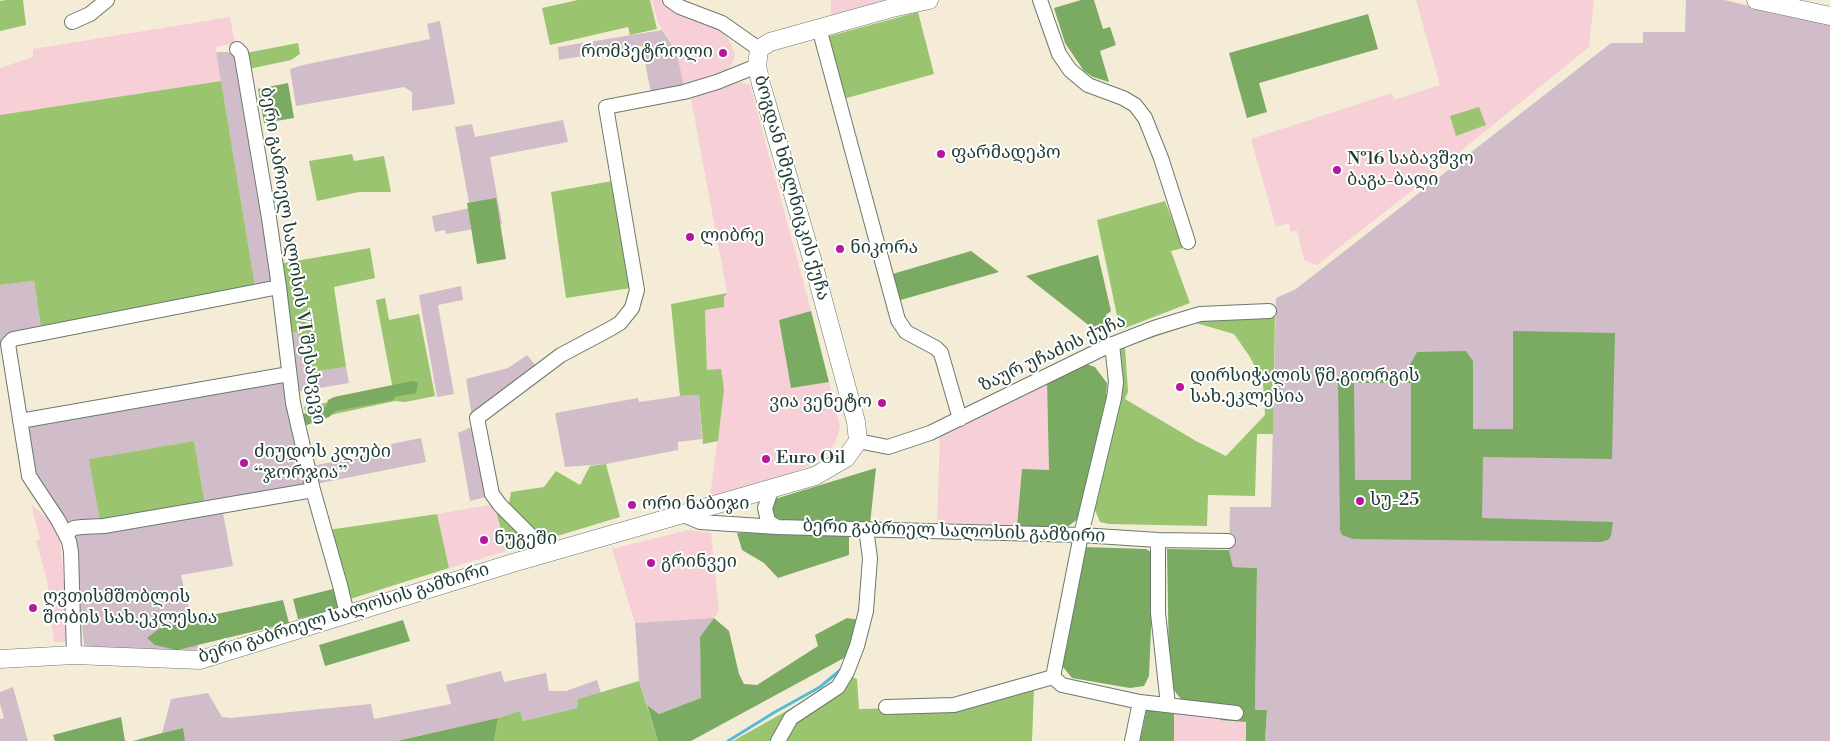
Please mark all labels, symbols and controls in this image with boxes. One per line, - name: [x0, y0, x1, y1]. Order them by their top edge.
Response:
- place label: რომპეტროლი: [581, 42, 713, 64]
- marker: რომპეტროლი: [717, 47, 729, 59]
- street label: ბოგდან ხმელნიცკის ქუჩა: [748, 73, 834, 303]
- street label: ბერი გაბრიელ სალოსის VI შესახვევი: [255, 86, 329, 426]
- place label: ფარმადეპო: [951, 143, 1061, 165]
- marker: ფარმადეპო: [935, 148, 947, 160]
- place label: №16 საბავშვო ბაგა-ბაღი: [1347, 149, 1474, 192]
- marker: №16 საბავშვო ბაგა-ბაღი: [1331, 164, 1343, 176]
- place label: ლიბრე: [700, 226, 765, 248]
- marker: ლიბრე: [684, 231, 696, 243]
- place label: ნიკორა: [850, 238, 918, 260]
- marker: ნიკორა: [834, 243, 846, 255]
- street label: ზაურ უჩაძის ქუჩა: [977, 311, 1129, 397]
- place label: დირსიჭალის წმ.გიორგის სახ.ეკლესია: [1190, 366, 1420, 408]
- marker: დირსიჭალის წმ.გიორგის სახ.ეკლესია: [1174, 381, 1186, 393]
- place label: ვია ვენეტო: [769, 392, 872, 414]
- marker: ვია ვენეტო: [876, 397, 888, 409]
- place label: ძიუდოს კლუბი “ჯორჯია”: [254, 442, 391, 484]
- place label: Euro Oil: [776, 448, 845, 470]
- marker: Euro Oil: [760, 453, 772, 465]
- marker: ძიუდოს კლუბი “ჯორჯია”: [238, 457, 250, 469]
- place label: სუ-25: [1370, 490, 1419, 512]
- place label: ორი ნაბიჯი: [642, 494, 749, 516]
- marker: სუ-25: [1354, 495, 1366, 507]
- marker: ორი ნაბიჯი: [626, 499, 638, 511]
- street label: ბერი გაბრიელ სალოსის გამზირი: [802, 516, 1106, 548]
- place label: ნუგეში: [494, 529, 557, 551]
- marker: ნუგეში: [478, 534, 490, 546]
- place label: გრინვეი: [661, 552, 737, 574]
- marker: გრინვეი: [645, 557, 657, 569]
- street label: ბერი გაბრიელ სალოსის გამზირი: [196, 559, 492, 669]
- place label: ღვთისმშობლის შობის სახ.ეკლესია: [43, 587, 218, 630]
- marker: ღვთისმშობლის შობის სახ.ეკლესია: [27, 602, 39, 614]

